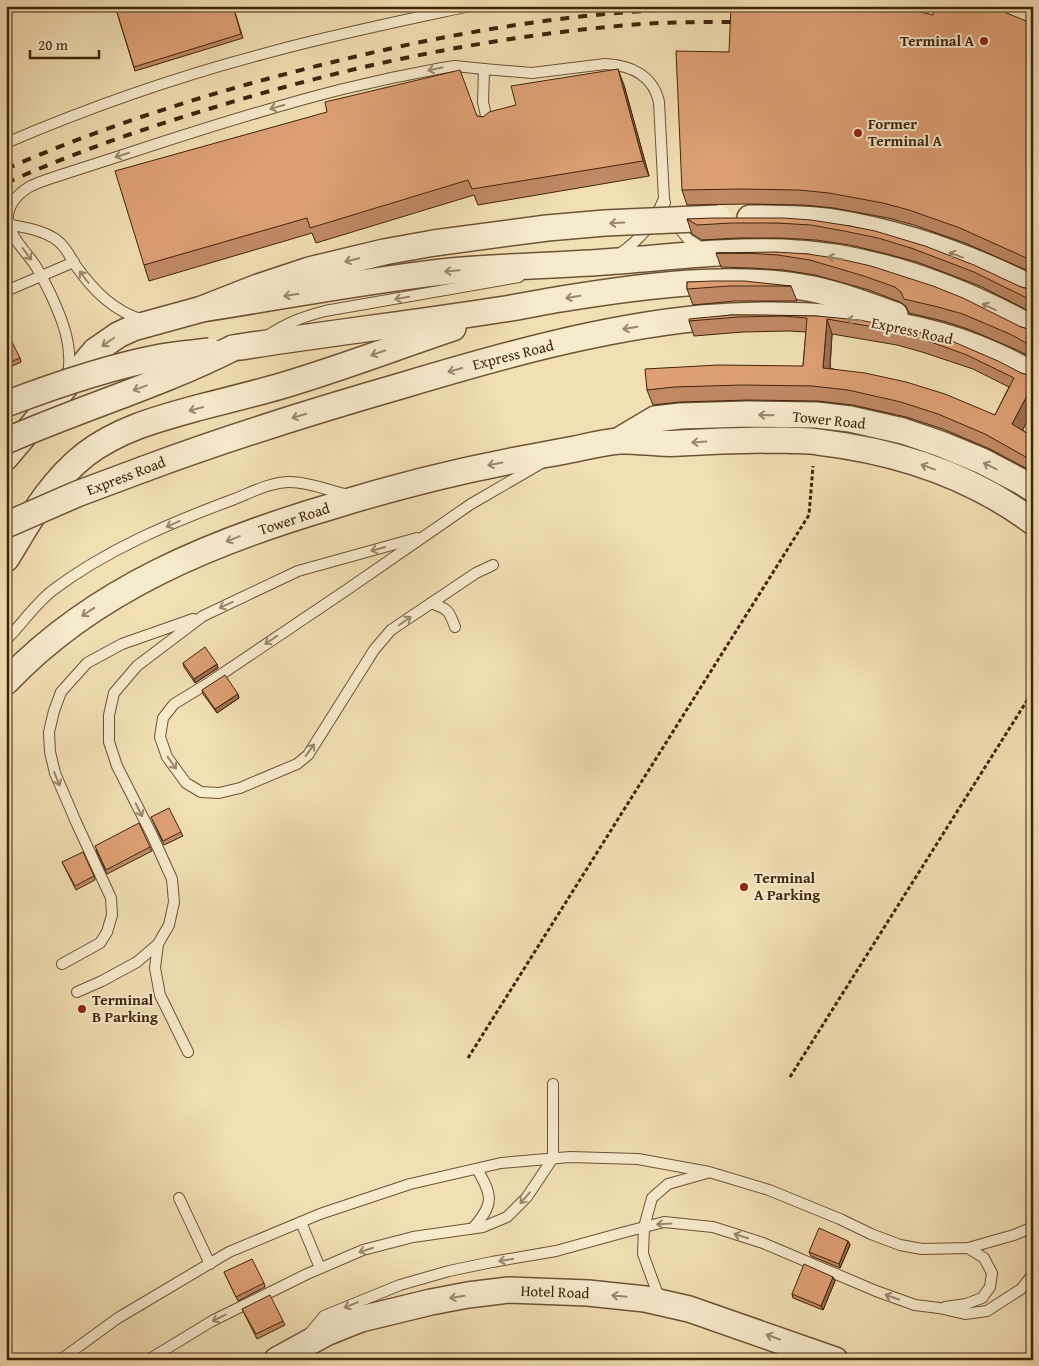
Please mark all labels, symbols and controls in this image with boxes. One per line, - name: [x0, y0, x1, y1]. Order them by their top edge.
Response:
- scale bar: [30, 28, 99, 60]
- place label: Terminal A: [900, 30, 974, 51]
- text: 20 m: [38, 34, 69, 55]
- marker: Terminal A: [978, 35, 990, 47]
- one-way arrow: [428, 65, 444, 75]
- one-way arrow: [270, 103, 286, 113]
- place label: Former Terminal A: [868, 113, 943, 151]
- marker: Former Terminal A: [852, 127, 864, 139]
- one-way arrow: [115, 151, 130, 160]
- one-way arrow: [609, 218, 625, 228]
- one-way arrow: [22, 247, 32, 261]
- one-way arrow: [949, 250, 965, 259]
- one-way arrow: [827, 252, 843, 262]
- one-way arrow: [344, 256, 360, 265]
- one-way arrow: [444, 267, 460, 276]
- one-way arrow: [79, 271, 90, 284]
- one-way arrow: [284, 290, 300, 300]
- one-way arrow: [565, 292, 581, 302]
- one-way arrow: [395, 293, 411, 303]
- one-way arrow: [982, 301, 997, 311]
- street label: Express Road: [869, 312, 955, 349]
- one-way arrow: [846, 315, 862, 324]
- one-way arrow: [622, 324, 638, 334]
- street label: Express Road: [470, 334, 556, 375]
- one-way arrow: [101, 337, 115, 347]
- one-way arrow: [371, 349, 386, 358]
- one-way arrow: [447, 366, 463, 376]
- one-way arrow: [132, 384, 148, 393]
- one-way arrow: [188, 404, 204, 414]
- street label: Tower Road: [791, 405, 867, 434]
- one-way arrow: [758, 410, 774, 419]
- one-way arrow: [291, 412, 307, 422]
- one-way arrow: [691, 437, 707, 447]
- street label: Express Road: [83, 451, 168, 500]
- one-way arrow: [488, 460, 504, 469]
- one-way arrow: [983, 461, 998, 470]
- one-way arrow: [921, 462, 936, 471]
- street label: Tower Road: [256, 497, 332, 540]
- one-way arrow: [166, 519, 181, 529]
- one-way arrow: [226, 535, 241, 545]
- one-way arrow: [371, 545, 387, 554]
- one-way arrow: [219, 600, 234, 610]
- one-way arrow: [81, 607, 95, 617]
- one-way arrow: [398, 615, 412, 626]
- one-way arrow: [264, 636, 278, 646]
- one-way arrow: [305, 743, 315, 757]
- one-way arrow: [166, 756, 177, 770]
- one-way arrow: [53, 771, 63, 786]
- one-way arrow: [134, 802, 144, 817]
- place label: Terminal A Parking: [754, 867, 820, 905]
- marker: Terminal A Parking: [738, 881, 750, 893]
- place label: Terminal B Parking: [92, 989, 158, 1027]
- marker: Terminal B Parking: [76, 1003, 88, 1015]
- one-way arrow: [520, 1191, 531, 1204]
- one-way arrow: [657, 1219, 673, 1228]
- one-way arrow: [734, 1231, 750, 1241]
- one-way arrow: [359, 1246, 374, 1255]
- one-way arrow: [499, 1255, 515, 1265]
- street label: Hotel Road: [520, 1280, 590, 1303]
- one-way arrow: [611, 1291, 627, 1301]
- one-way arrow: [885, 1292, 900, 1301]
- one-way arrow: [449, 1293, 465, 1303]
- one-way arrow: [344, 1301, 359, 1310]
- one-way arrow: [211, 1314, 226, 1324]
- one-way arrow: [765, 1332, 781, 1341]

